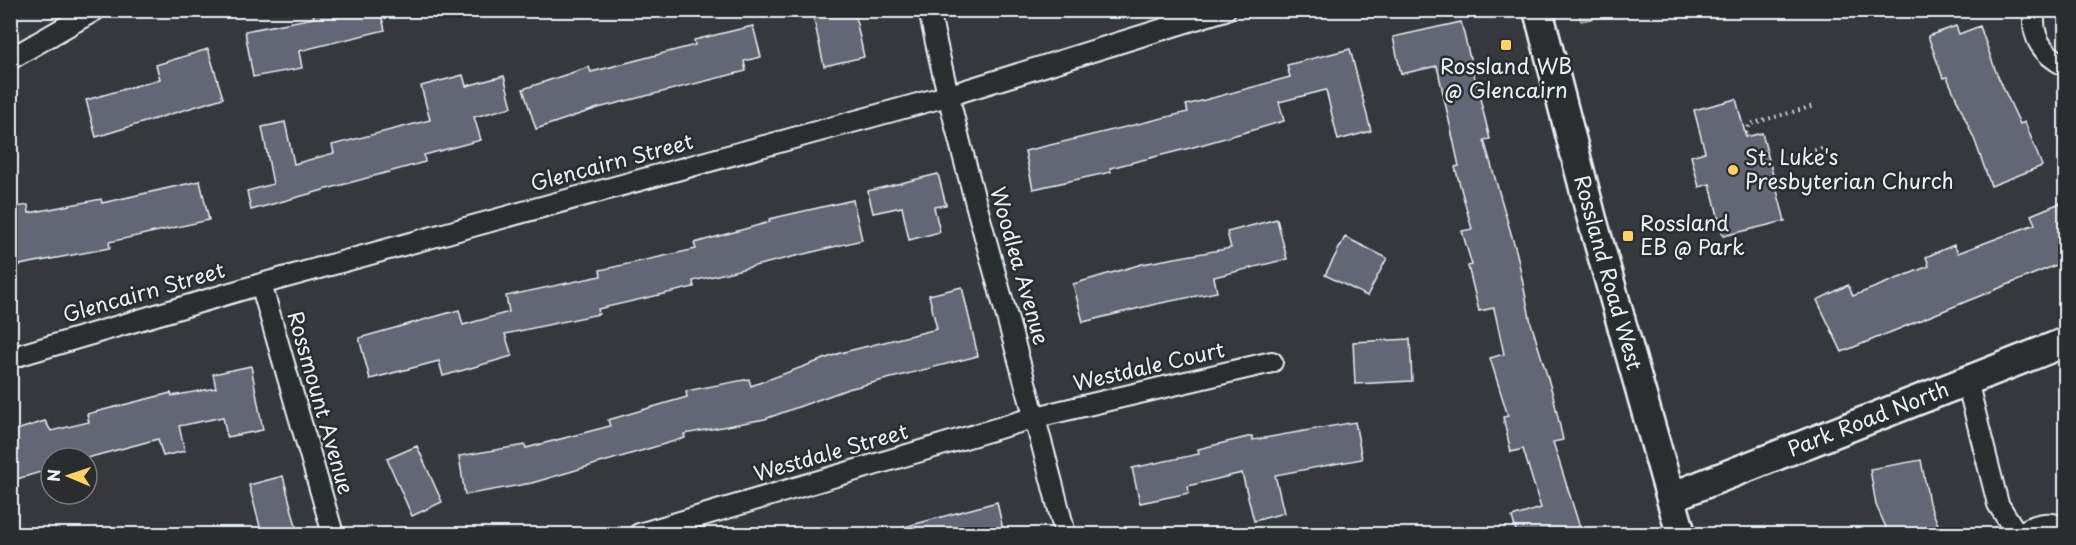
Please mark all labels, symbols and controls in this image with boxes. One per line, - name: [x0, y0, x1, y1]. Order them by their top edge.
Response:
- marker: Rossland WB @ Glencairn: [1499, 38, 1513, 52]
- place label: Rossland WB @ Glencairn: [1440, 49, 1572, 105]
- street label: Glencairn Street: [527, 124, 696, 198]
- place label: St. Luke's Presbyterian Church: [1745, 140, 1954, 196]
- marker: St. Luke's Presbyterian Church: [1726, 163, 1740, 177]
- street label: Rossland Road West: [1567, 172, 1652, 374]
- street label: Woodlea Avenue: [983, 183, 1059, 348]
- place label: Rossland EB @ Park: [1640, 206, 1745, 262]
- marker: Rossland EB @ Park: [1621, 229, 1635, 243]
- street label: Glencairn Street: [59, 253, 228, 330]
- street label: Rossmount Avenue: [280, 307, 363, 498]
- street label: Westdale Court: [1070, 332, 1227, 398]
- street label: Park Road North: [1782, 372, 1953, 464]
- street label: Westdale Street: [750, 414, 911, 488]
- north arrow: [39, 446, 99, 506]
- text: N: [41, 469, 65, 482]

